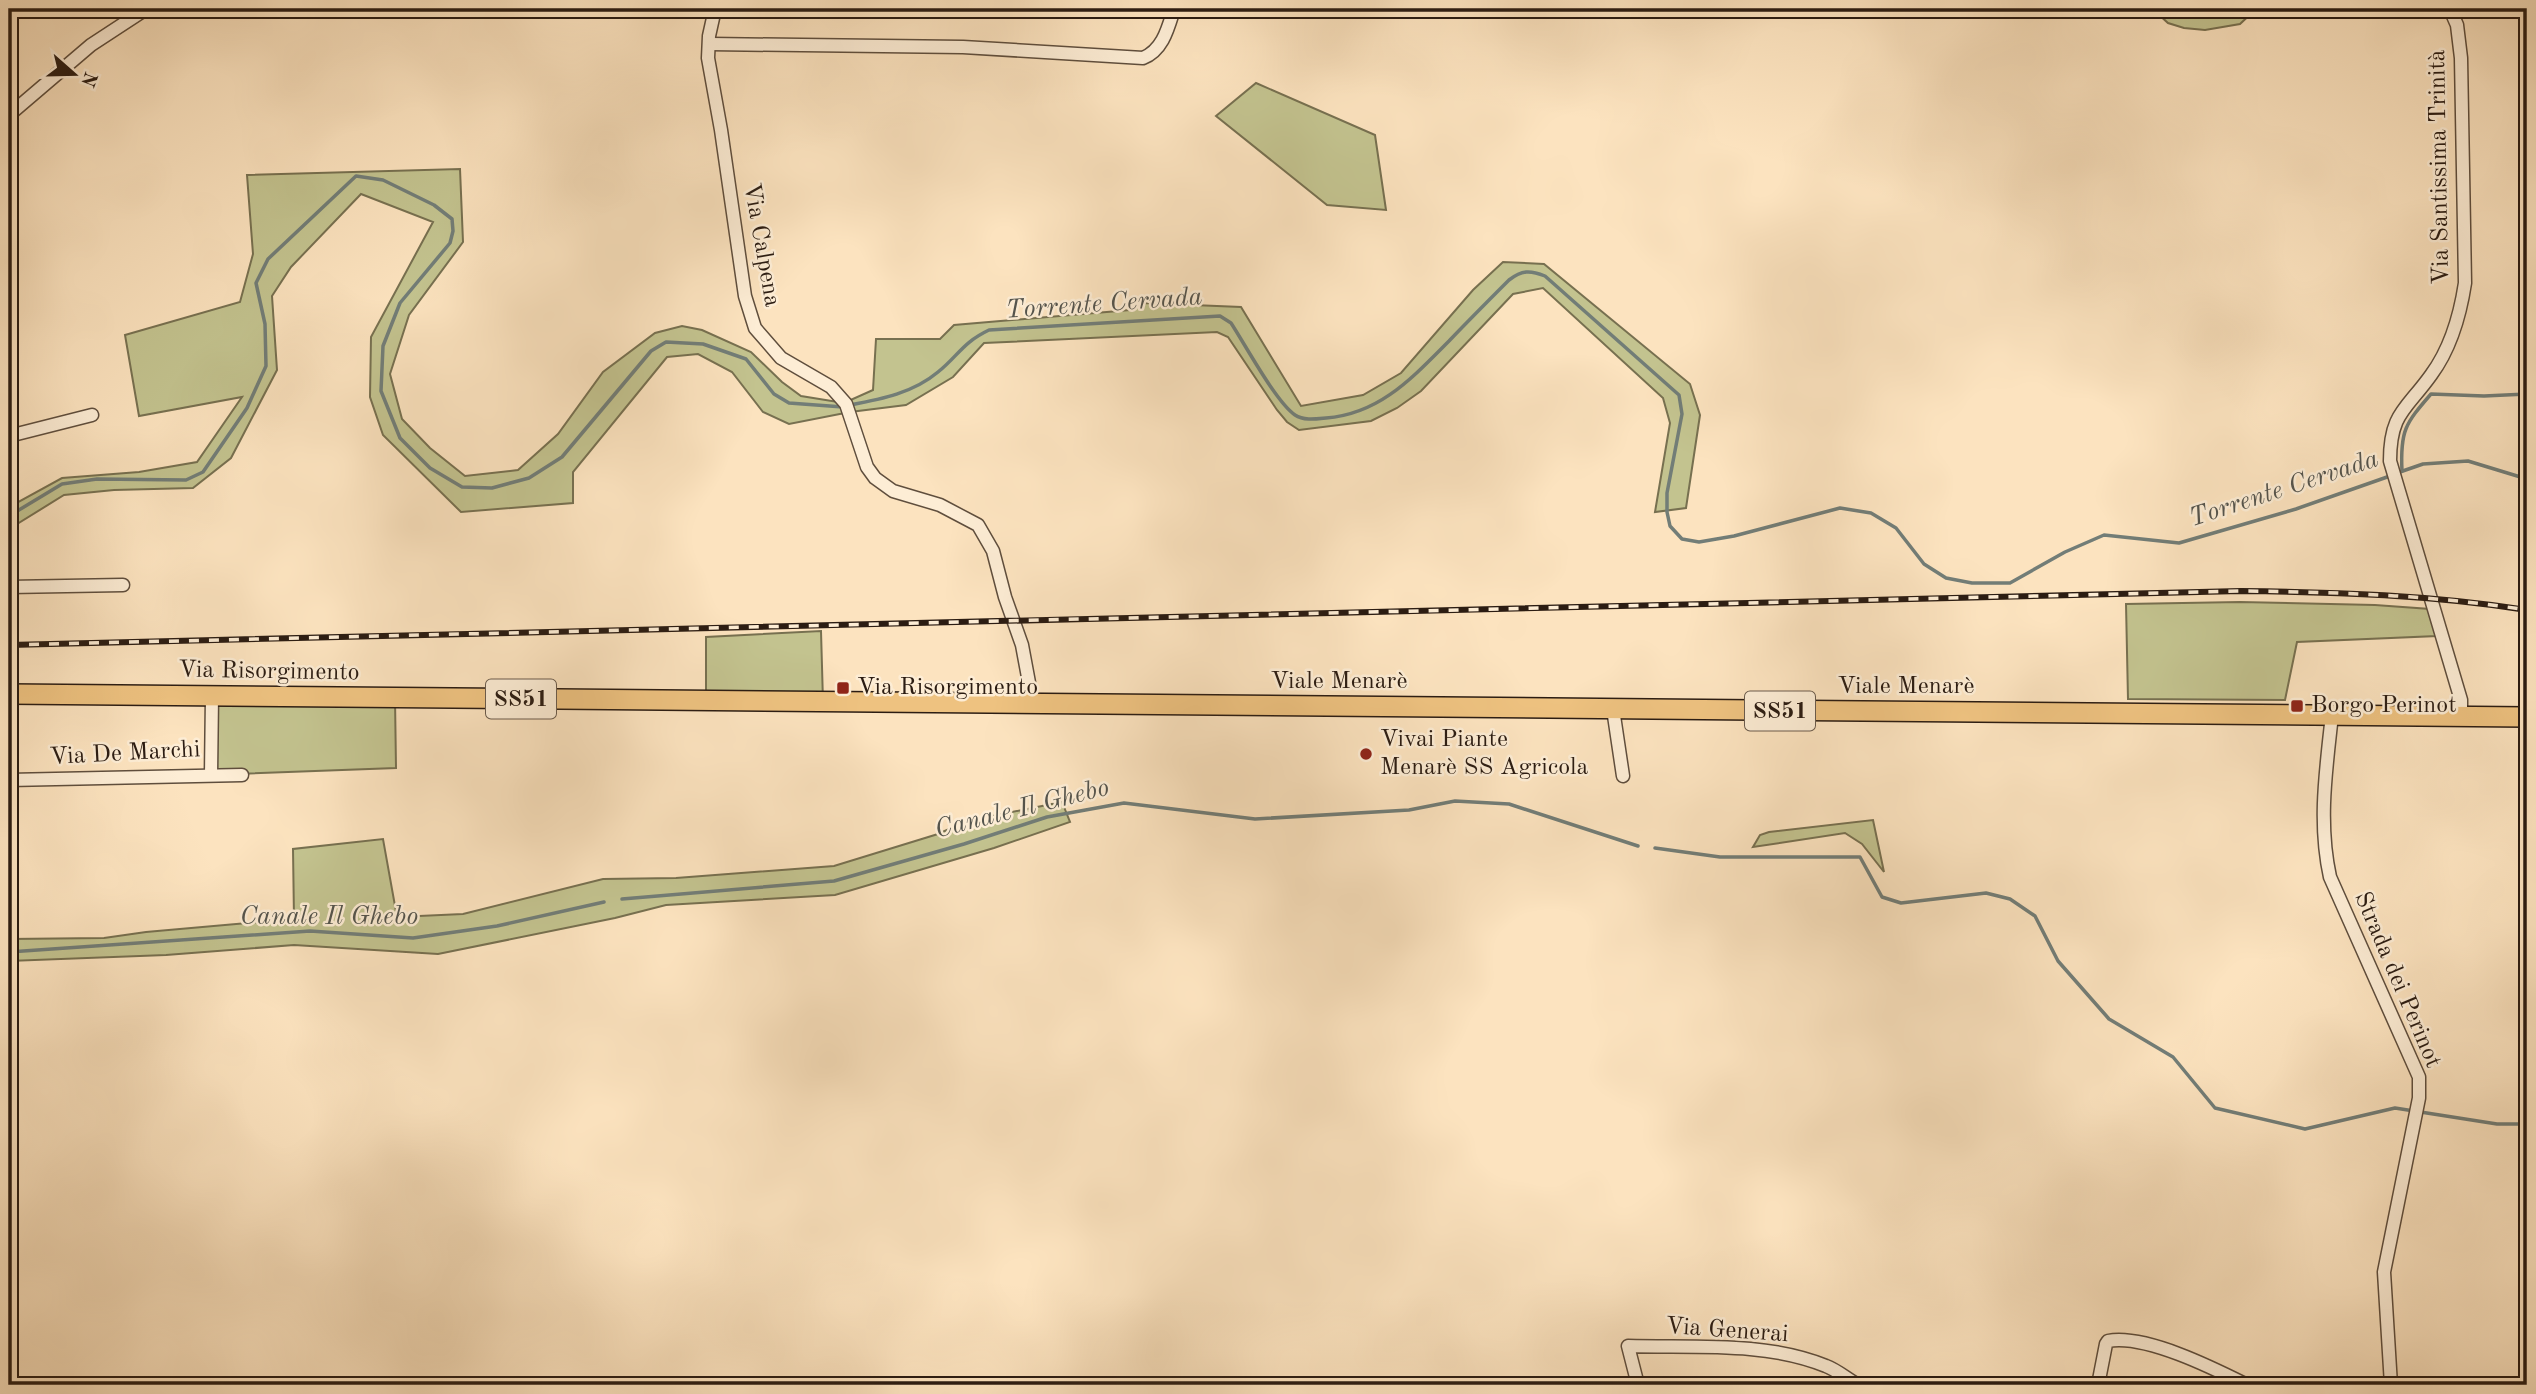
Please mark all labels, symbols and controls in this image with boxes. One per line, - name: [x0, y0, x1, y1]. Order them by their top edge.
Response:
- north arrow: [38, 38, 108, 108]
- street label: Via Santissima Trinità: [2426, 49, 2454, 285]
- text: N: [76, 69, 99, 89]
- street label: Via Calpena: [738, 181, 784, 309]
- water label: Torrente Cervada: [1005, 284, 1203, 324]
- water label: Torrente Cervada: [2186, 446, 2382, 532]
- street label: Via Risorgimento: [178, 658, 360, 686]
- street label: Viale Menarè: [1271, 670, 1407, 694]
- street label: Viale Menarè: [1838, 675, 1974, 699]
- place label: Via Risorgimento: [857, 676, 1038, 700]
- road number: SS51: [486, 680, 556, 719]
- marker: Via Risorgimento: [835, 680, 851, 696]
- road number: SS51: [1745, 692, 1815, 730]
- place label: Borgo Perinot: [2311, 694, 2457, 718]
- marker: Borgo Perinot: [2289, 698, 2305, 714]
- place label: Vivai Piante Menarè SS Agricola: [1380, 728, 1589, 780]
- street label: Via De Marchi: [49, 738, 201, 770]
- marker: Vivai Piante Menarè SS Agricola: [1358, 746, 1374, 762]
- water label: Canale Il Ghebo: [932, 775, 1112, 843]
- street label: Strada dei Perinot: [2349, 889, 2445, 1071]
- water label: Canale Il Ghebo: [240, 904, 418, 930]
- street label: Via Generai: [1665, 1315, 1789, 1347]

